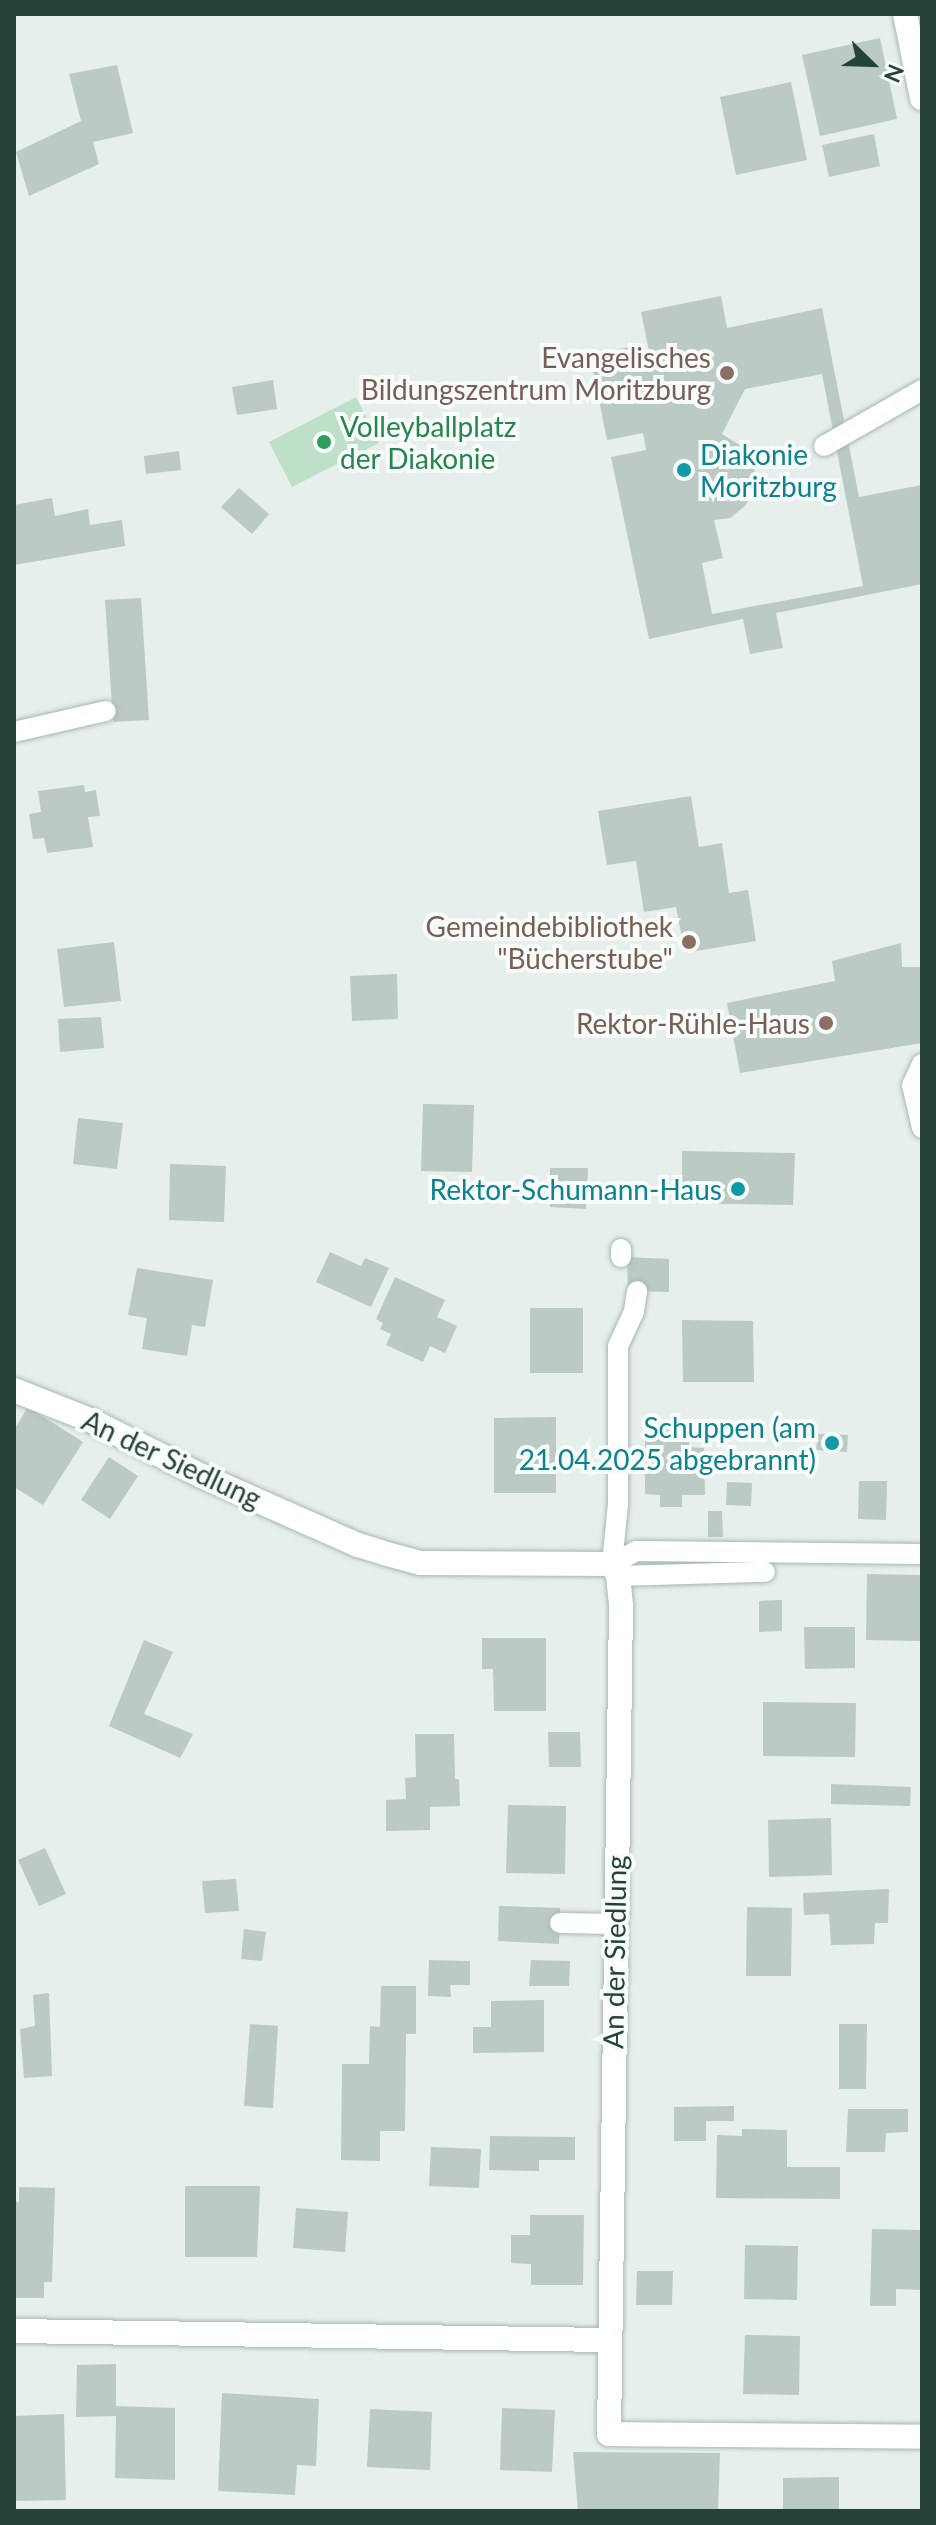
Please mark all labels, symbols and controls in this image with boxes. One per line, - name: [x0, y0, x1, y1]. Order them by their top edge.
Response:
- north arrow: [832, 24, 912, 104]
- text: N: [879, 60, 910, 87]
- place label: Evangelisches Bildungszentrum Moritzburg: [361, 340, 711, 406]
- marker: Evangelisches Bildungszentrum Moritzburg: [718, 364, 736, 382]
- place label: Volleyballplatz der Diakonie: [340, 409, 516, 475]
- marker: Volleyballplatz der Diakonie: [315, 433, 333, 451]
- place label: Diakonie Moritzburg: [700, 437, 837, 503]
- marker: Diakonie Moritzburg: [675, 461, 693, 479]
- place label: Gemeindebibliothek "Bücherstube": [426, 909, 673, 975]
- marker: Gemeindebibliothek "Bücherstube": [680, 933, 698, 951]
- place label: Rektor-Rühle-Haus: [576, 1006, 810, 1040]
- marker: Rektor-Rühle-Haus: [817, 1014, 835, 1032]
- place label: Rektor-Schumann-Haus: [430, 1172, 722, 1206]
- marker: Rektor-Schumann-Haus: [729, 1180, 747, 1198]
- street label: An der Siedlung: [77, 1403, 267, 1515]
- place label: Schuppen (am 21.04.2025 abgebrannt): [519, 1410, 816, 1476]
- marker: Schuppen (am 21.04.2025 abgebrannt): [823, 1434, 841, 1452]
- street label: An der Siedlung: [596, 1855, 632, 2049]

